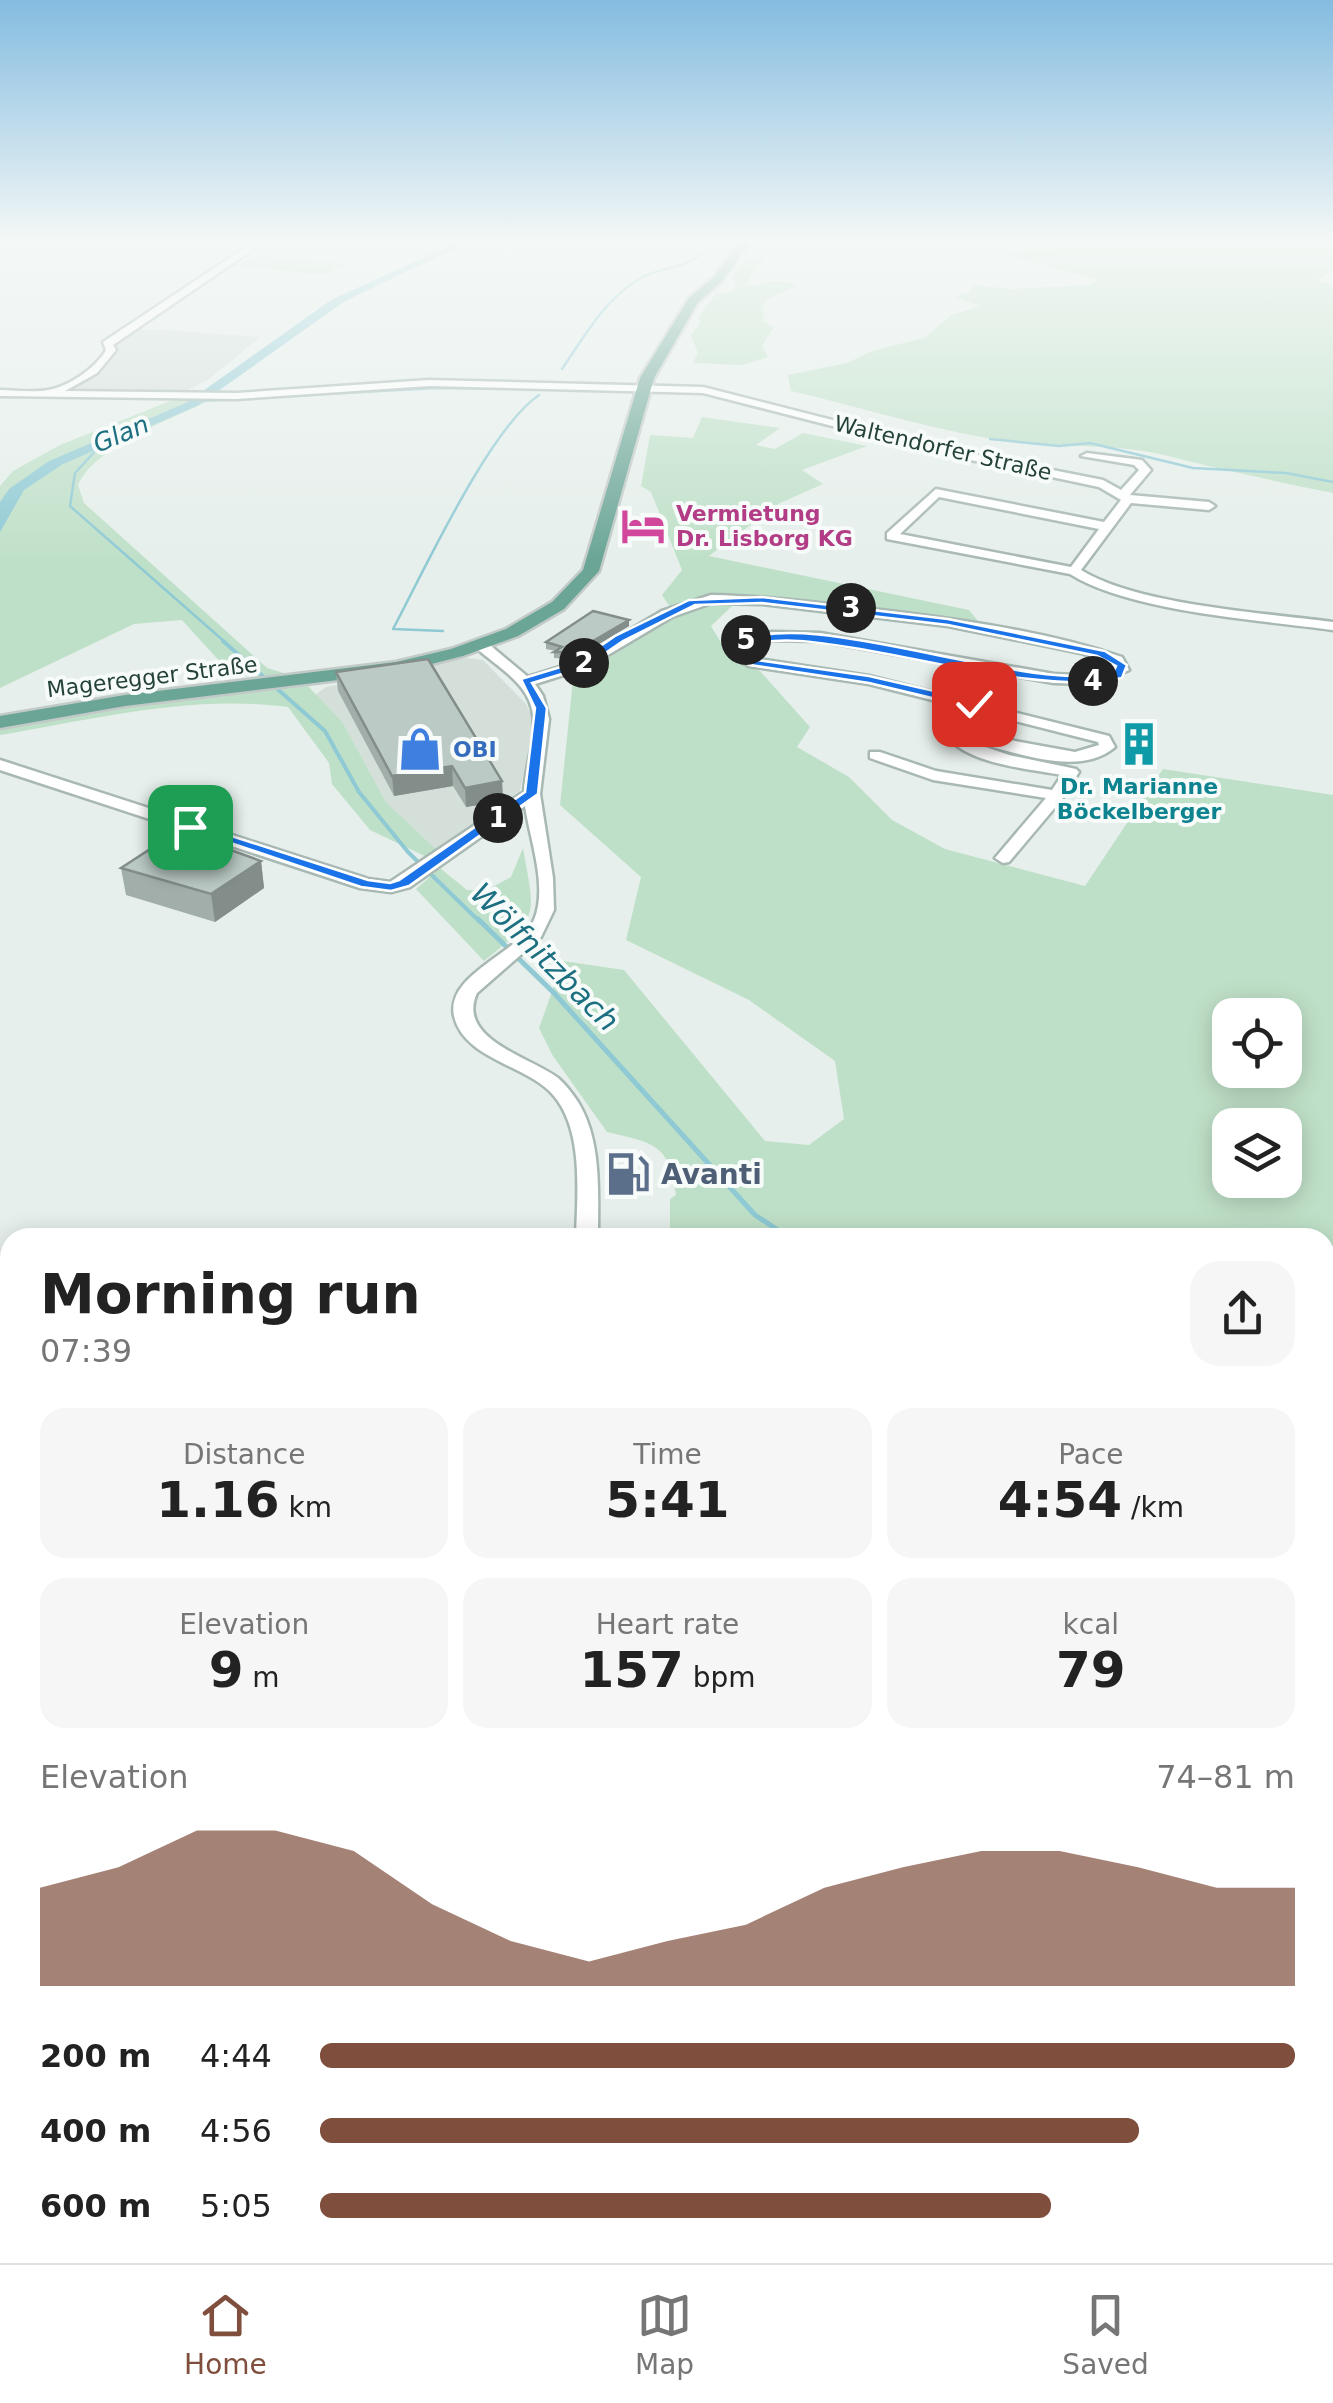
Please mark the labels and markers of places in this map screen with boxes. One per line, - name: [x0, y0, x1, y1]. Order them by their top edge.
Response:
- place label: Vermietung Dr. Lisborg KG: [676, 501, 853, 551]
- hotel icon: Vermietung Dr. Lisborg KG: [619, 502, 667, 550]
- pin: 3: [826, 583, 876, 633]
- pin: 5: [721, 615, 771, 665]
- pin: 2: [559, 638, 609, 688]
- pin: 4: [1068, 656, 1118, 706]
- pin: [932, 662, 1017, 747]
- building icon: Dr. Marianne Böckelberger: [1115, 720, 1163, 768]
- shop icon: OBI: [396, 725, 444, 773]
- place label: OBI: [453, 737, 497, 762]
- place label: Dr. Marianne Böckelberger: [1057, 774, 1221, 824]
- pin: [148, 785, 233, 870]
- pin: 1: [473, 793, 523, 843]
- fuel station icon: Avanti: [604, 1150, 652, 1198]
- place label: Avanti: [661, 1158, 762, 1191]

